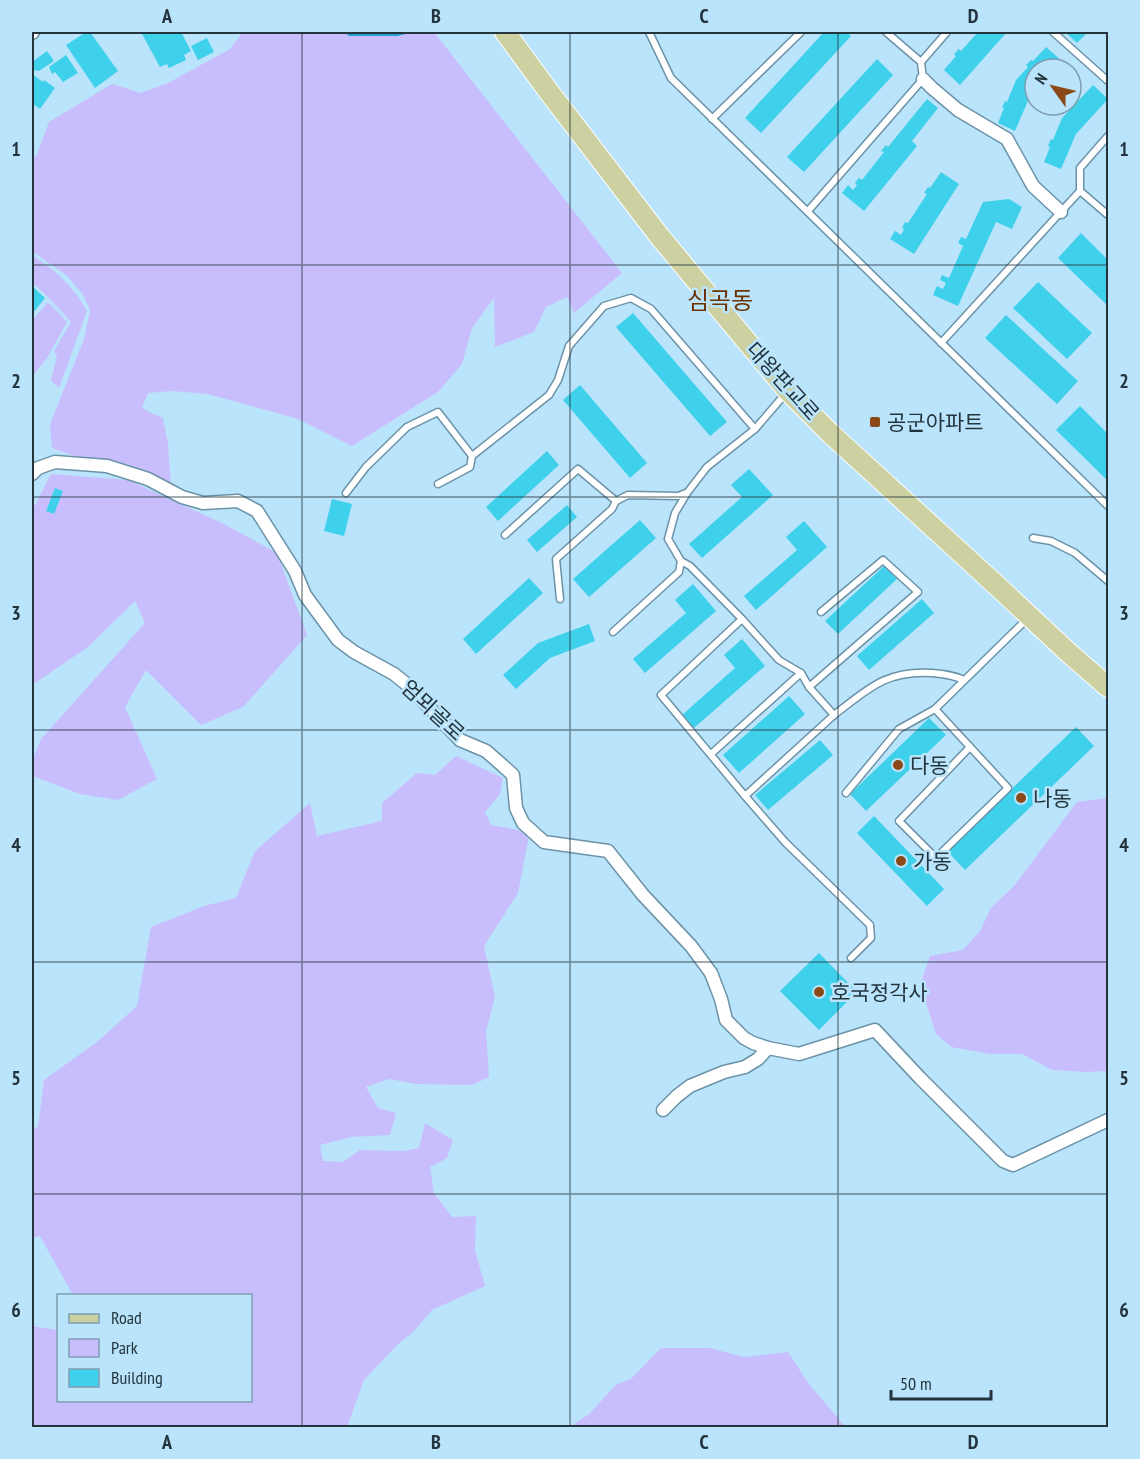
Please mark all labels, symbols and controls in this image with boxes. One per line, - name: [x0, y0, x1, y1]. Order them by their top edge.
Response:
- text: A: [161, 3, 173, 29]
- text: B: [431, 3, 441, 29]
- text: C: [699, 3, 709, 29]
- text: D: [968, 3, 979, 29]
- north arrow: [1023, 57, 1083, 117]
- text: N: [1030, 69, 1051, 88]
- text: 1: [11, 136, 21, 162]
- text: 1: [1119, 136, 1129, 162]
- district label: 심곡동: [687, 285, 753, 316]
- street label: 대왕판교로: [741, 336, 825, 426]
- text: 2: [11, 368, 21, 394]
- text: 2: [1119, 368, 1129, 394]
- place label: 공군아파트: [887, 409, 984, 436]
- marker: 공군아파트: [868, 415, 882, 429]
- text: 3: [11, 600, 21, 626]
- text: 3: [1119, 600, 1129, 626]
- street label: 엄뫼골로: [396, 674, 470, 746]
- place label: 다동: [910, 752, 949, 779]
- marker: 다동: [891, 758, 905, 772]
- place label: 나동: [1033, 785, 1072, 812]
- marker: 나동: [1014, 791, 1028, 805]
- text: 4: [11, 832, 21, 858]
- text: 4: [1119, 832, 1129, 858]
- place label: 가동: [913, 848, 952, 875]
- marker: 가동: [894, 854, 908, 868]
- place label: 호국정각사: [831, 979, 928, 1006]
- marker: 호국정각사: [812, 985, 826, 999]
- text: 5: [11, 1065, 21, 1091]
- text: 5: [1119, 1065, 1129, 1091]
- legend: [57, 1294, 252, 1402]
- text: 6: [11, 1297, 21, 1323]
- text: 6: [1119, 1297, 1129, 1323]
- text: Road: [111, 1306, 142, 1329]
- text: Park: [111, 1336, 138, 1359]
- scale bar: [891, 1363, 992, 1401]
- text: Building: [111, 1366, 163, 1389]
- text: 50 m: [900, 1372, 932, 1395]
- text: A: [161, 1429, 173, 1455]
- text: B: [431, 1429, 441, 1455]
- text: C: [699, 1429, 709, 1455]
- text: D: [968, 1429, 979, 1455]

